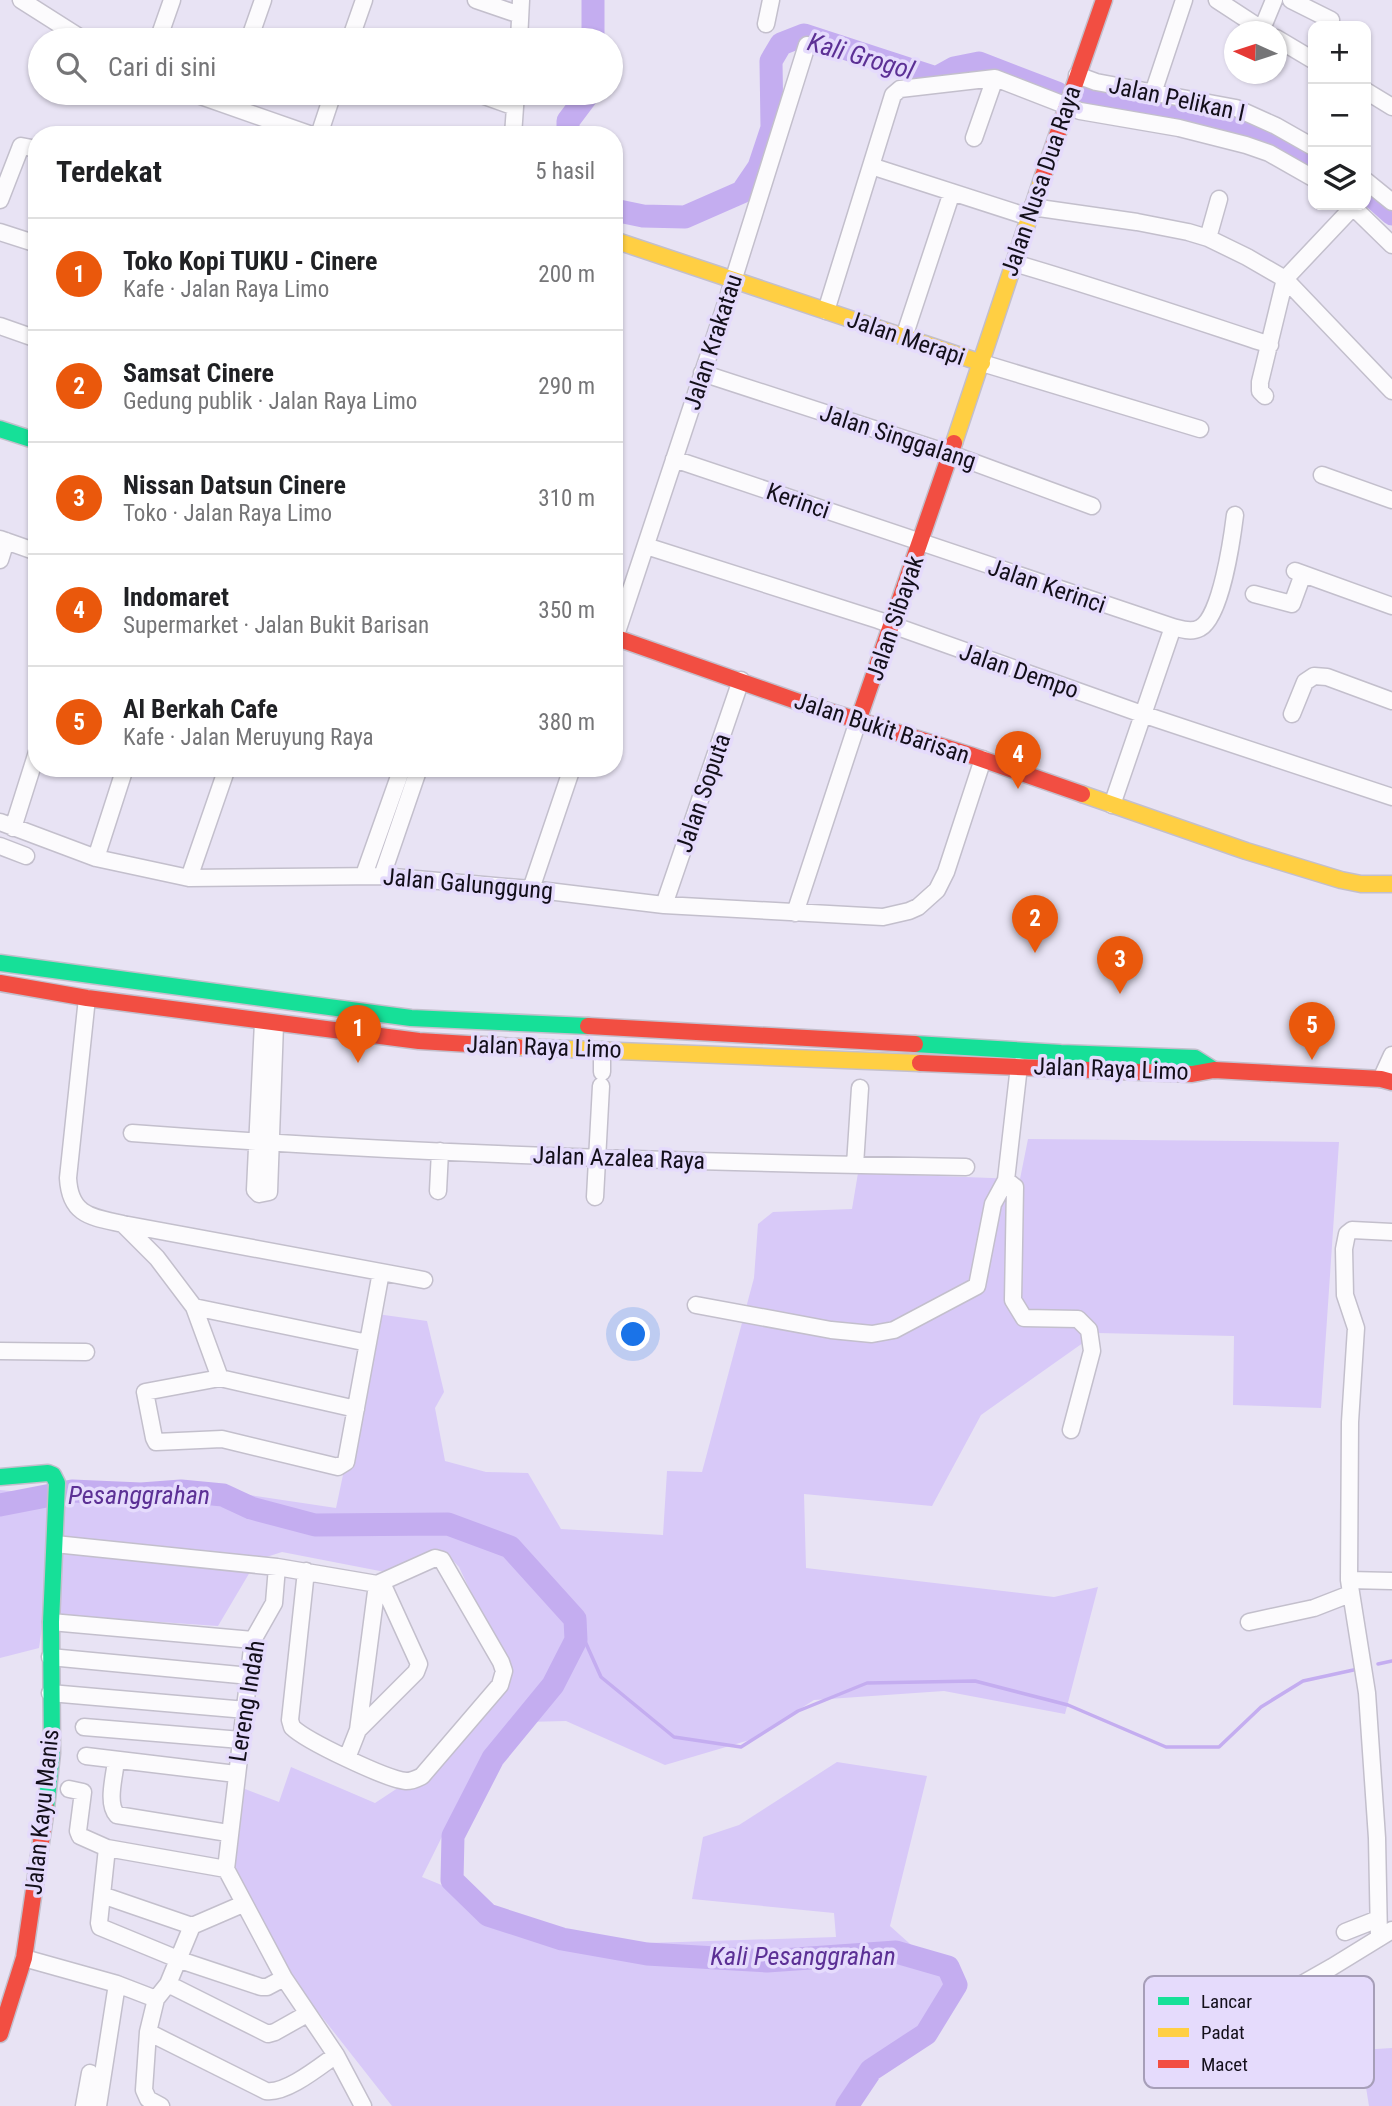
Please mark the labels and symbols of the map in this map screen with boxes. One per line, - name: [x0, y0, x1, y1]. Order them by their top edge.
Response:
- north arrow: [1224, 21, 1287, 84]
- water label: Kali Grogol: [804, 27, 919, 86]
- street label: Jalan Pelikan I: [1107, 71, 1247, 127]
- street label: Jalan Nusa Dua Raya: [995, 82, 1087, 280]
- street label: Jalan Krakatau: [678, 271, 748, 413]
- street label: Jalan Merapi: [844, 305, 968, 371]
- street label: Jalan Singgalang: [816, 399, 980, 475]
- street label: Kerinci: [763, 477, 833, 525]
- street label: Jalan Sibayak: [861, 552, 930, 684]
- street label: Jalan Kerinci: [985, 553, 1109, 619]
- street label: Jalan Dempo: [956, 638, 1082, 704]
- street label: Jalan Bukit Barisan: [791, 687, 973, 769]
- street label: Jalan Soputa: [670, 730, 736, 856]
- pin: 4: [995, 731, 1041, 789]
- street label: Jalan Galunggung: [382, 863, 554, 905]
- pin: 2: [1012, 895, 1058, 953]
- pin: 3: [1097, 936, 1143, 994]
- pin: 5: [1289, 1002, 1335, 1060]
- pin: 1: [335, 1005, 381, 1063]
- street label: Jalan Raya Limo: [466, 1030, 622, 1064]
- street label: Jalan Raya Limo: [1033, 1052, 1189, 1086]
- street label: Jalan Azalea Raya: [532, 1141, 706, 1175]
- your location: [616, 1317, 650, 1351]
- water label: Pesanggrahan: [68, 1480, 210, 1510]
- street label: Lereng Indah: [224, 1638, 270, 1764]
- street label: Jalan Kayu Manis: [19, 1728, 65, 1896]
- water label: Kali Pesanggrahan: [710, 1941, 896, 1971]
- legend: [1144, 1976, 1374, 2088]
- text: Lancar: [1201, 1990, 1252, 2013]
- text: Padat: [1201, 2021, 1245, 2044]
- text: Macet: [1201, 2053, 1248, 2076]

